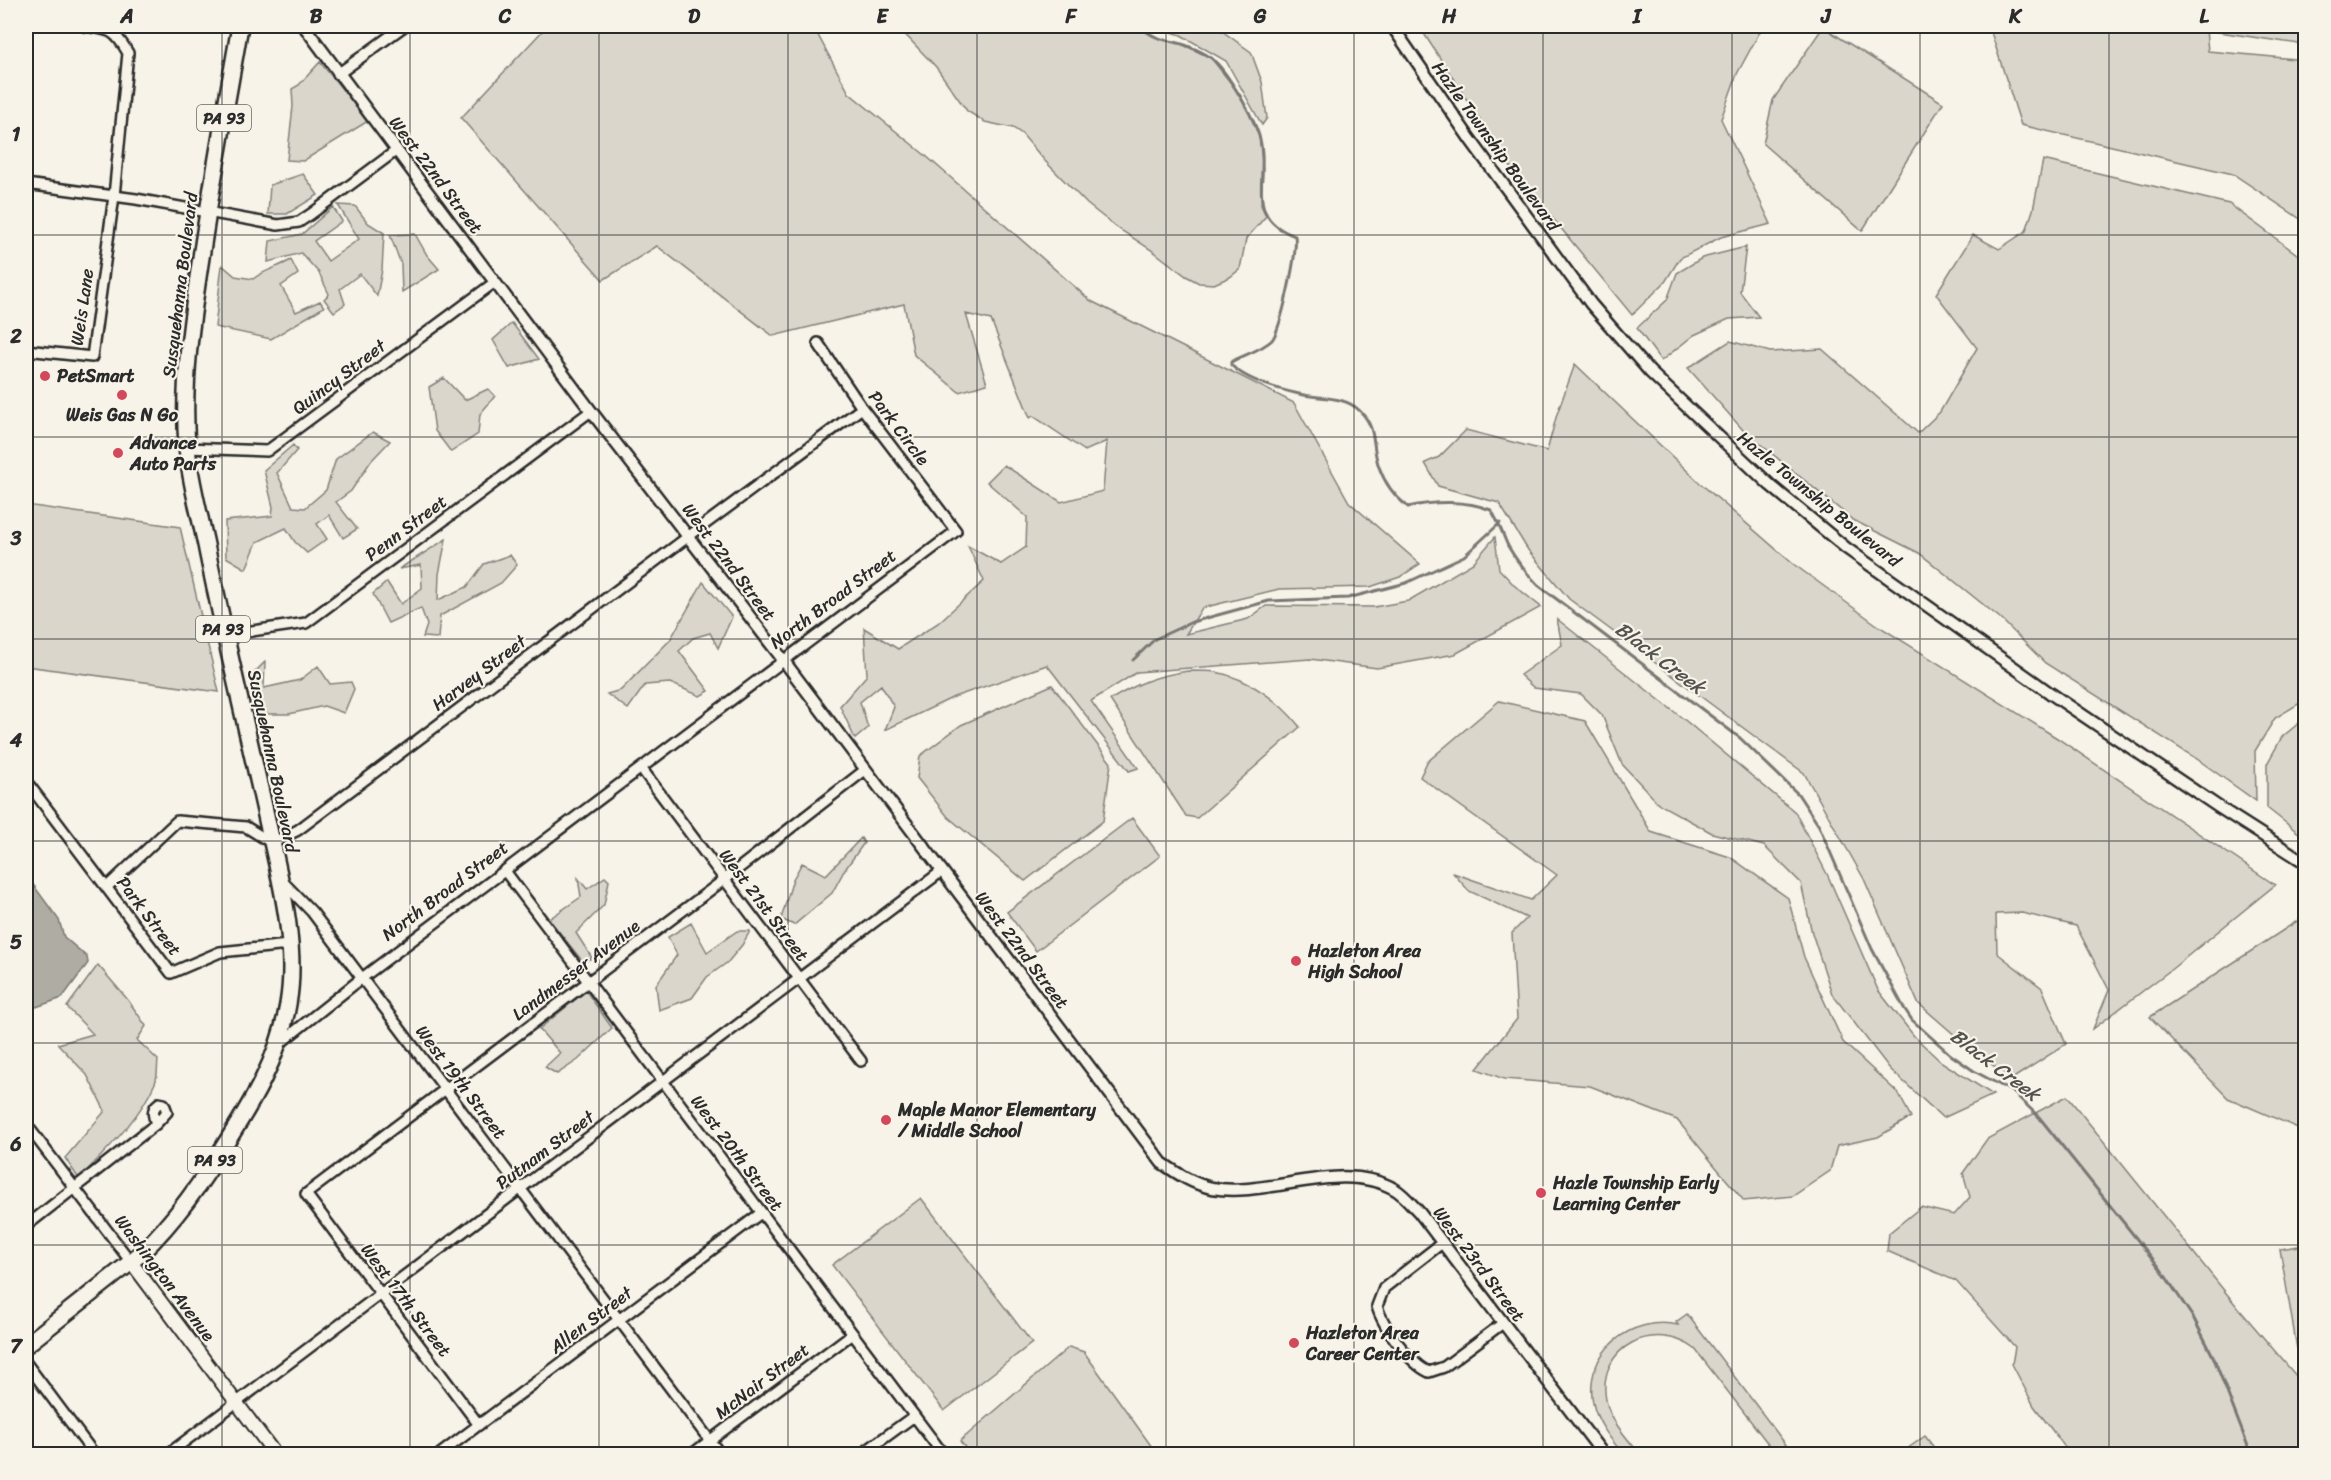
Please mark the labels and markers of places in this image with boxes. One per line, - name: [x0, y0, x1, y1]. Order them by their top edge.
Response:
- place label: PetSmart: [57, 360, 135, 392]
- marker: PetSmart: [38, 369, 52, 383]
- marker: Weis Gas N Go: [115, 388, 129, 402]
- place label: Weis Gas N Go: [66, 399, 179, 431]
- place label: Advance Auto Parts: [129, 427, 217, 480]
- marker: Advance Auto Parts: [111, 446, 125, 460]
- place label: Hazleton Area High School: [1307, 935, 1422, 988]
- marker: Hazleton Area High School: [1289, 954, 1303, 968]
- place label: Maple Manor Elementary / Middle School: [897, 1094, 1097, 1147]
- marker: Maple Manor Elementary / Middle School: [879, 1113, 893, 1127]
- place label: Hazle Township Early Learning Center: [1552, 1167, 1720, 1220]
- marker: Hazle Township Early Learning Center: [1534, 1186, 1548, 1200]
- place label: Hazleton Area Career Center: [1305, 1317, 1420, 1370]
- marker: Hazleton Area Career Center: [1287, 1336, 1301, 1350]

